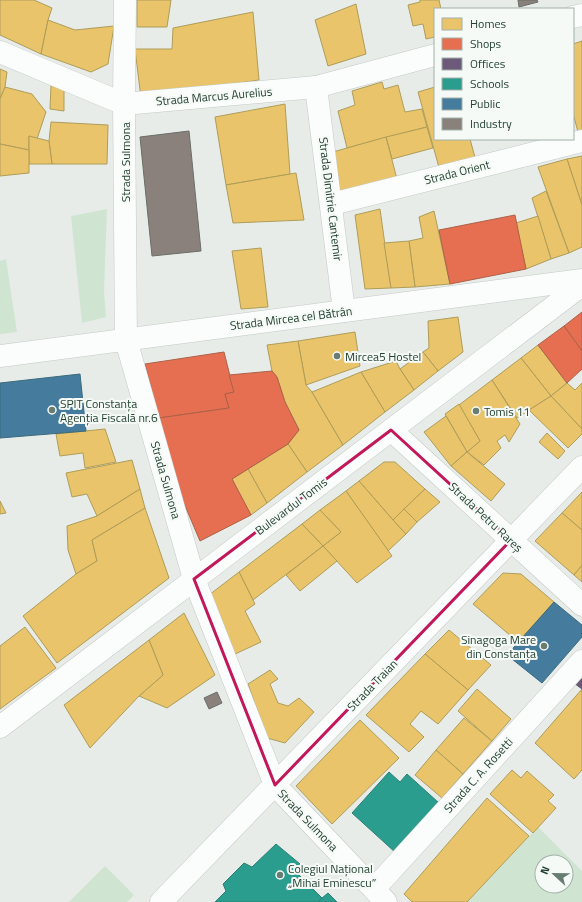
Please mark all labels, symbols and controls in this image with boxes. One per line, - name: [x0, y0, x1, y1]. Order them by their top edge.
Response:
- legend: [434, 8, 574, 140]
- text: Homes: [470, 14, 506, 33]
- text: Shops: [470, 34, 502, 53]
- text: Offices: [470, 54, 506, 73]
- text: Schools: [470, 74, 510, 93]
- street label: Strada Marcus Aurelius: [155, 81, 273, 111]
- text: Public: [470, 94, 500, 113]
- text: Industry: [470, 114, 512, 133]
- street label: Strada Sulmona: [116, 122, 135, 202]
- street label: Strada Dimitrie Cantemir: [314, 136, 348, 262]
- street label: Strada Orient: [422, 154, 493, 189]
- street label: Strada Mircea cel Bătrân: [229, 301, 353, 335]
- place label: Mircea5 Hostel: [345, 347, 421, 366]
- marker: Mircea5 Hostel: [332, 351, 342, 361]
- place label: SPIT Constanța Agenția Fiscală nr.6: [60, 394, 158, 427]
- place label: Tomis 11: [484, 402, 530, 421]
- marker: SPIT Constanța Agenția Fiscală nr.6: [47, 405, 57, 415]
- marker: Tomis 11: [471, 406, 481, 416]
- street label: Strada Sulmona: [146, 439, 186, 521]
- street label: Bulevardul Tomis: [251, 472, 331, 540]
- street label: Strada Petru Rareș: [445, 478, 528, 557]
- place label: Sinagoga Mare din Constanța: [461, 630, 536, 663]
- marker: Sinagoga Mare din Constanța: [539, 641, 549, 651]
- street label: Strada Traian: [342, 655, 402, 715]
- street label: Strada C. A. Rosetti: [439, 733, 517, 817]
- street label: Strada Sulmona: [273, 785, 343, 855]
- north arrow: [534, 854, 574, 894]
- place label: Colegiul Național „Mihai Eminescu”: [288, 859, 377, 892]
- text: N: [536, 864, 554, 877]
- marker: Colegiul Național „Mihai Eminescu”: [275, 870, 285, 880]

